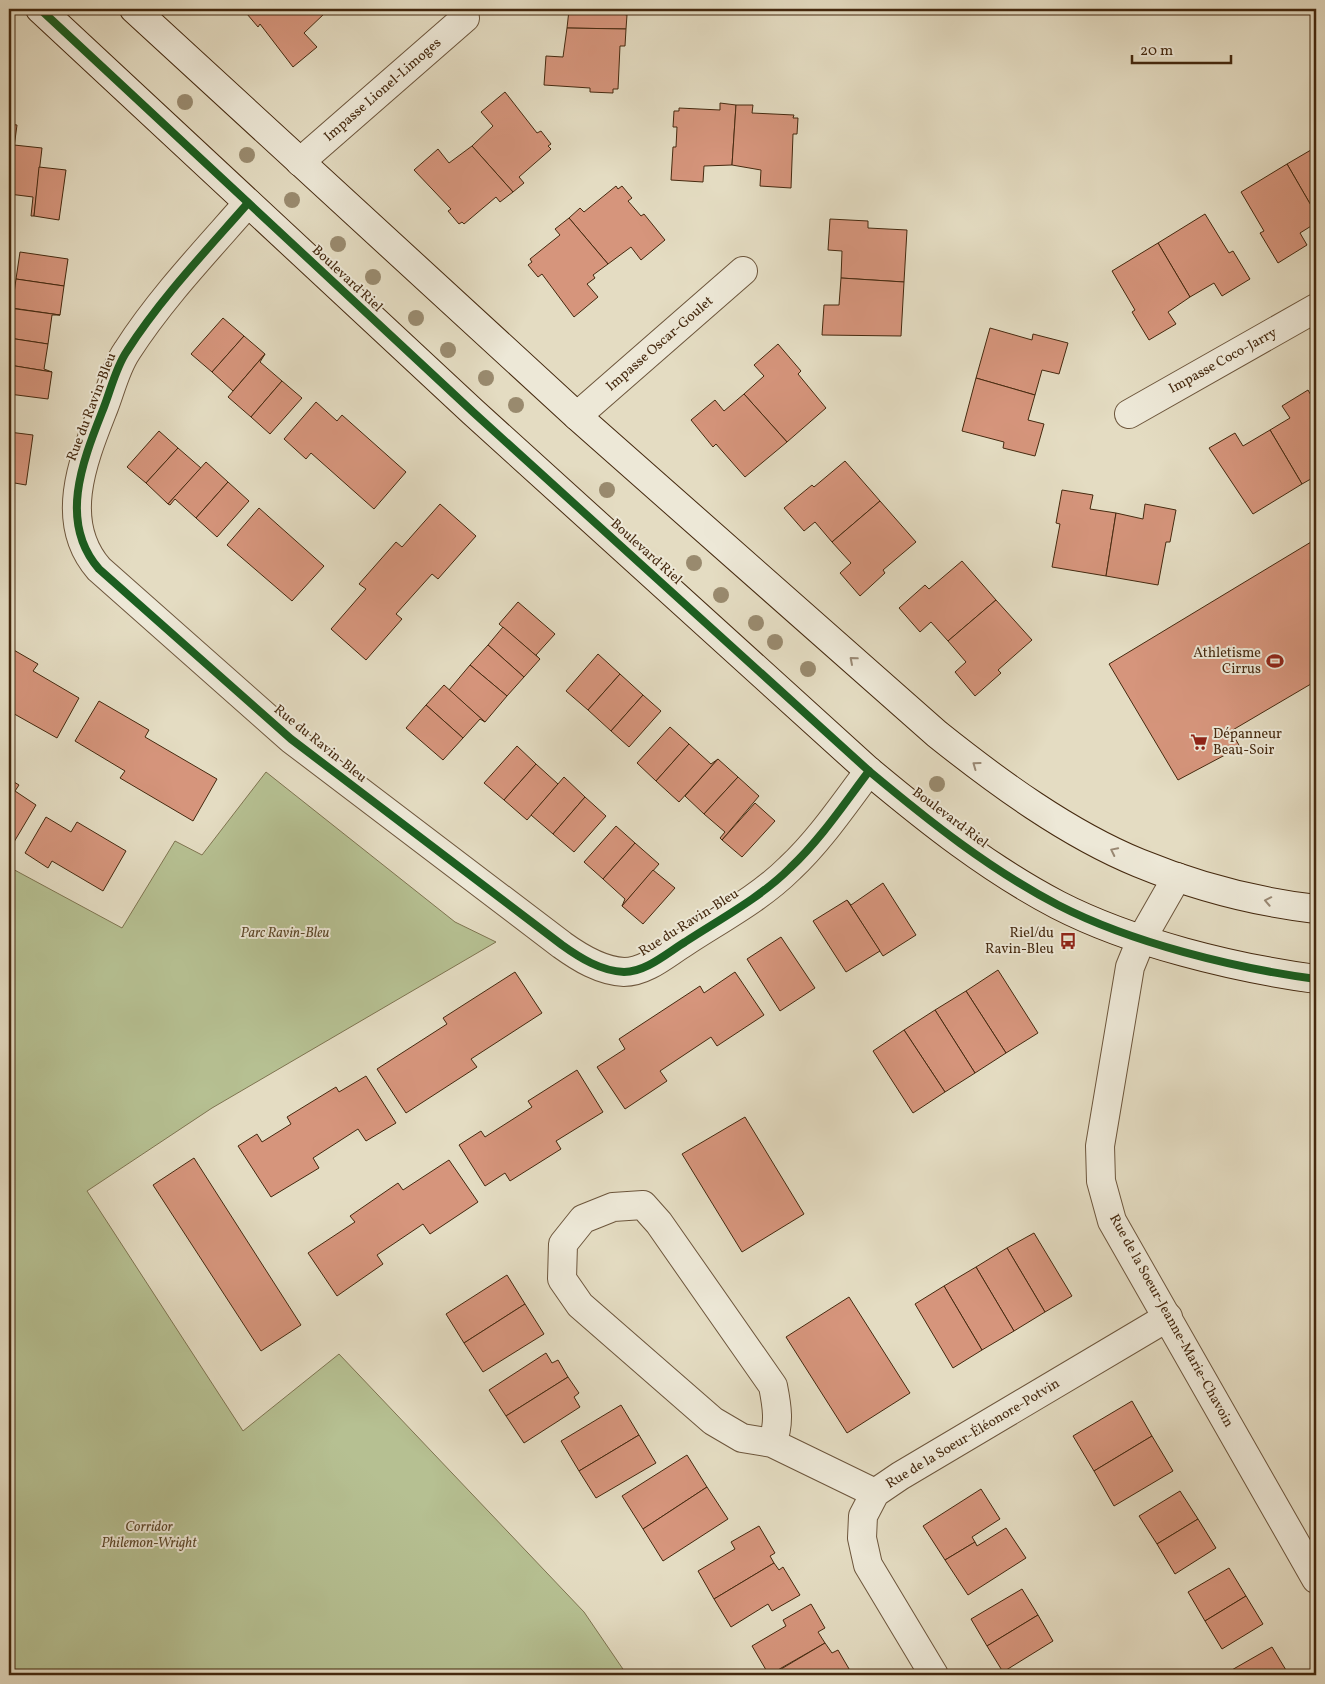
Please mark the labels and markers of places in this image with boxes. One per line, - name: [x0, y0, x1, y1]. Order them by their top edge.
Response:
- place label: Athletisme Cirrus: [1193, 644, 1261, 679]
- sports icon: Athletisme Cirrus: [1265, 651, 1285, 671]
- place label: Dépanneur Beau-Soir: [1213, 725, 1282, 760]
- supermarket icon: Dépanneur Beau-Soir: [1189, 732, 1209, 752]
- place label: Riel/du Ravin-Bleu: [985, 924, 1054, 959]
- bus stop icon: Riel/du Ravin-Bleu: [1058, 931, 1078, 951]

